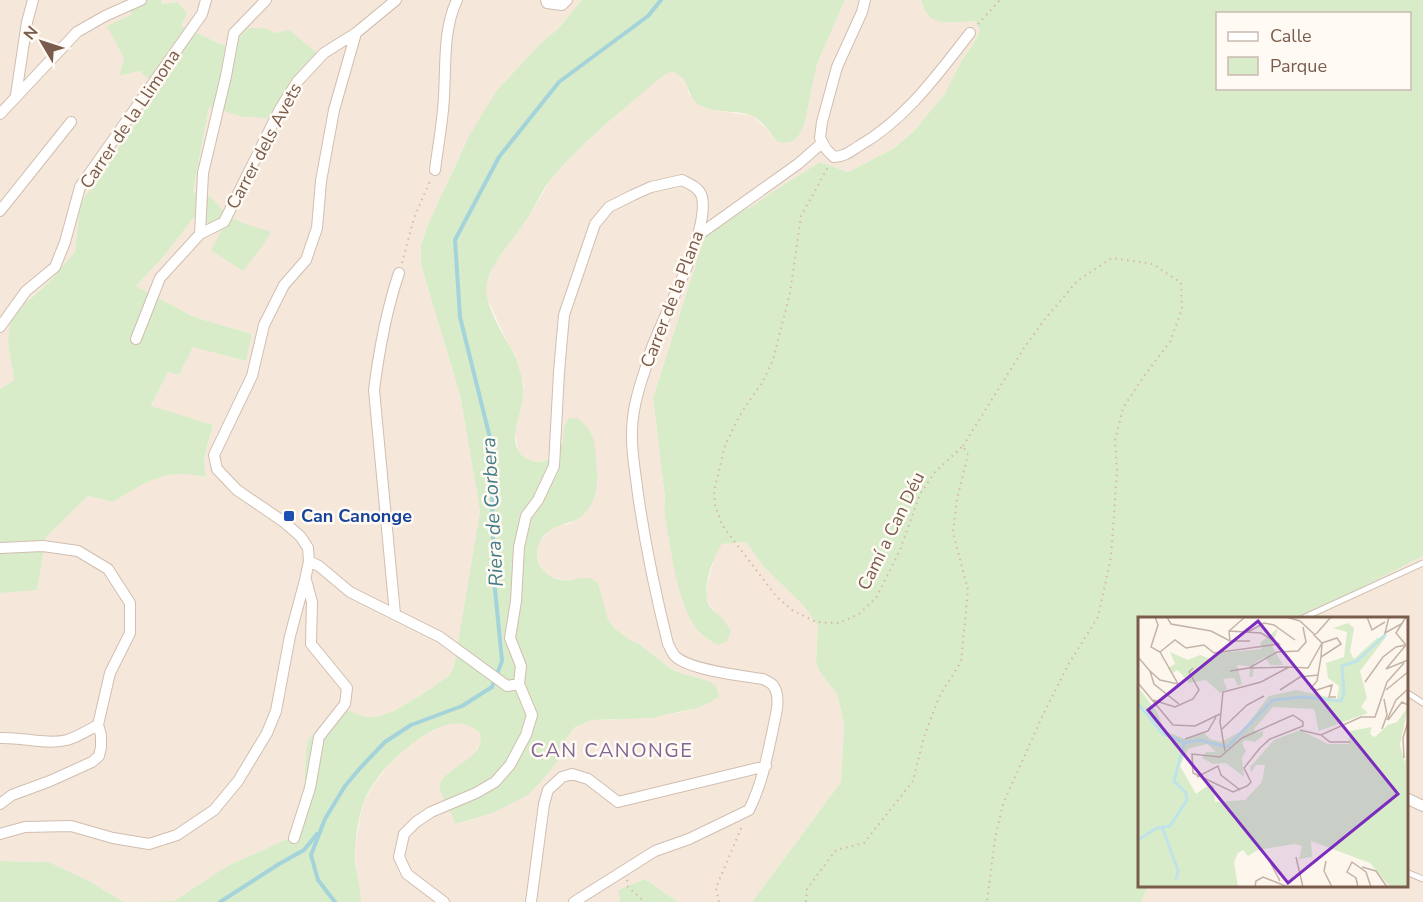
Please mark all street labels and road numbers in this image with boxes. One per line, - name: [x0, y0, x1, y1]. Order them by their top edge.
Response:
- street label: Carrer de la Llimona: [74, 45, 186, 193]
- street label: Carrer dels Avets: [221, 79, 307, 213]
- street label: Carrer de la Plana: [635, 227, 709, 371]
- street label: Camí a Can Déu: [852, 468, 930, 594]

